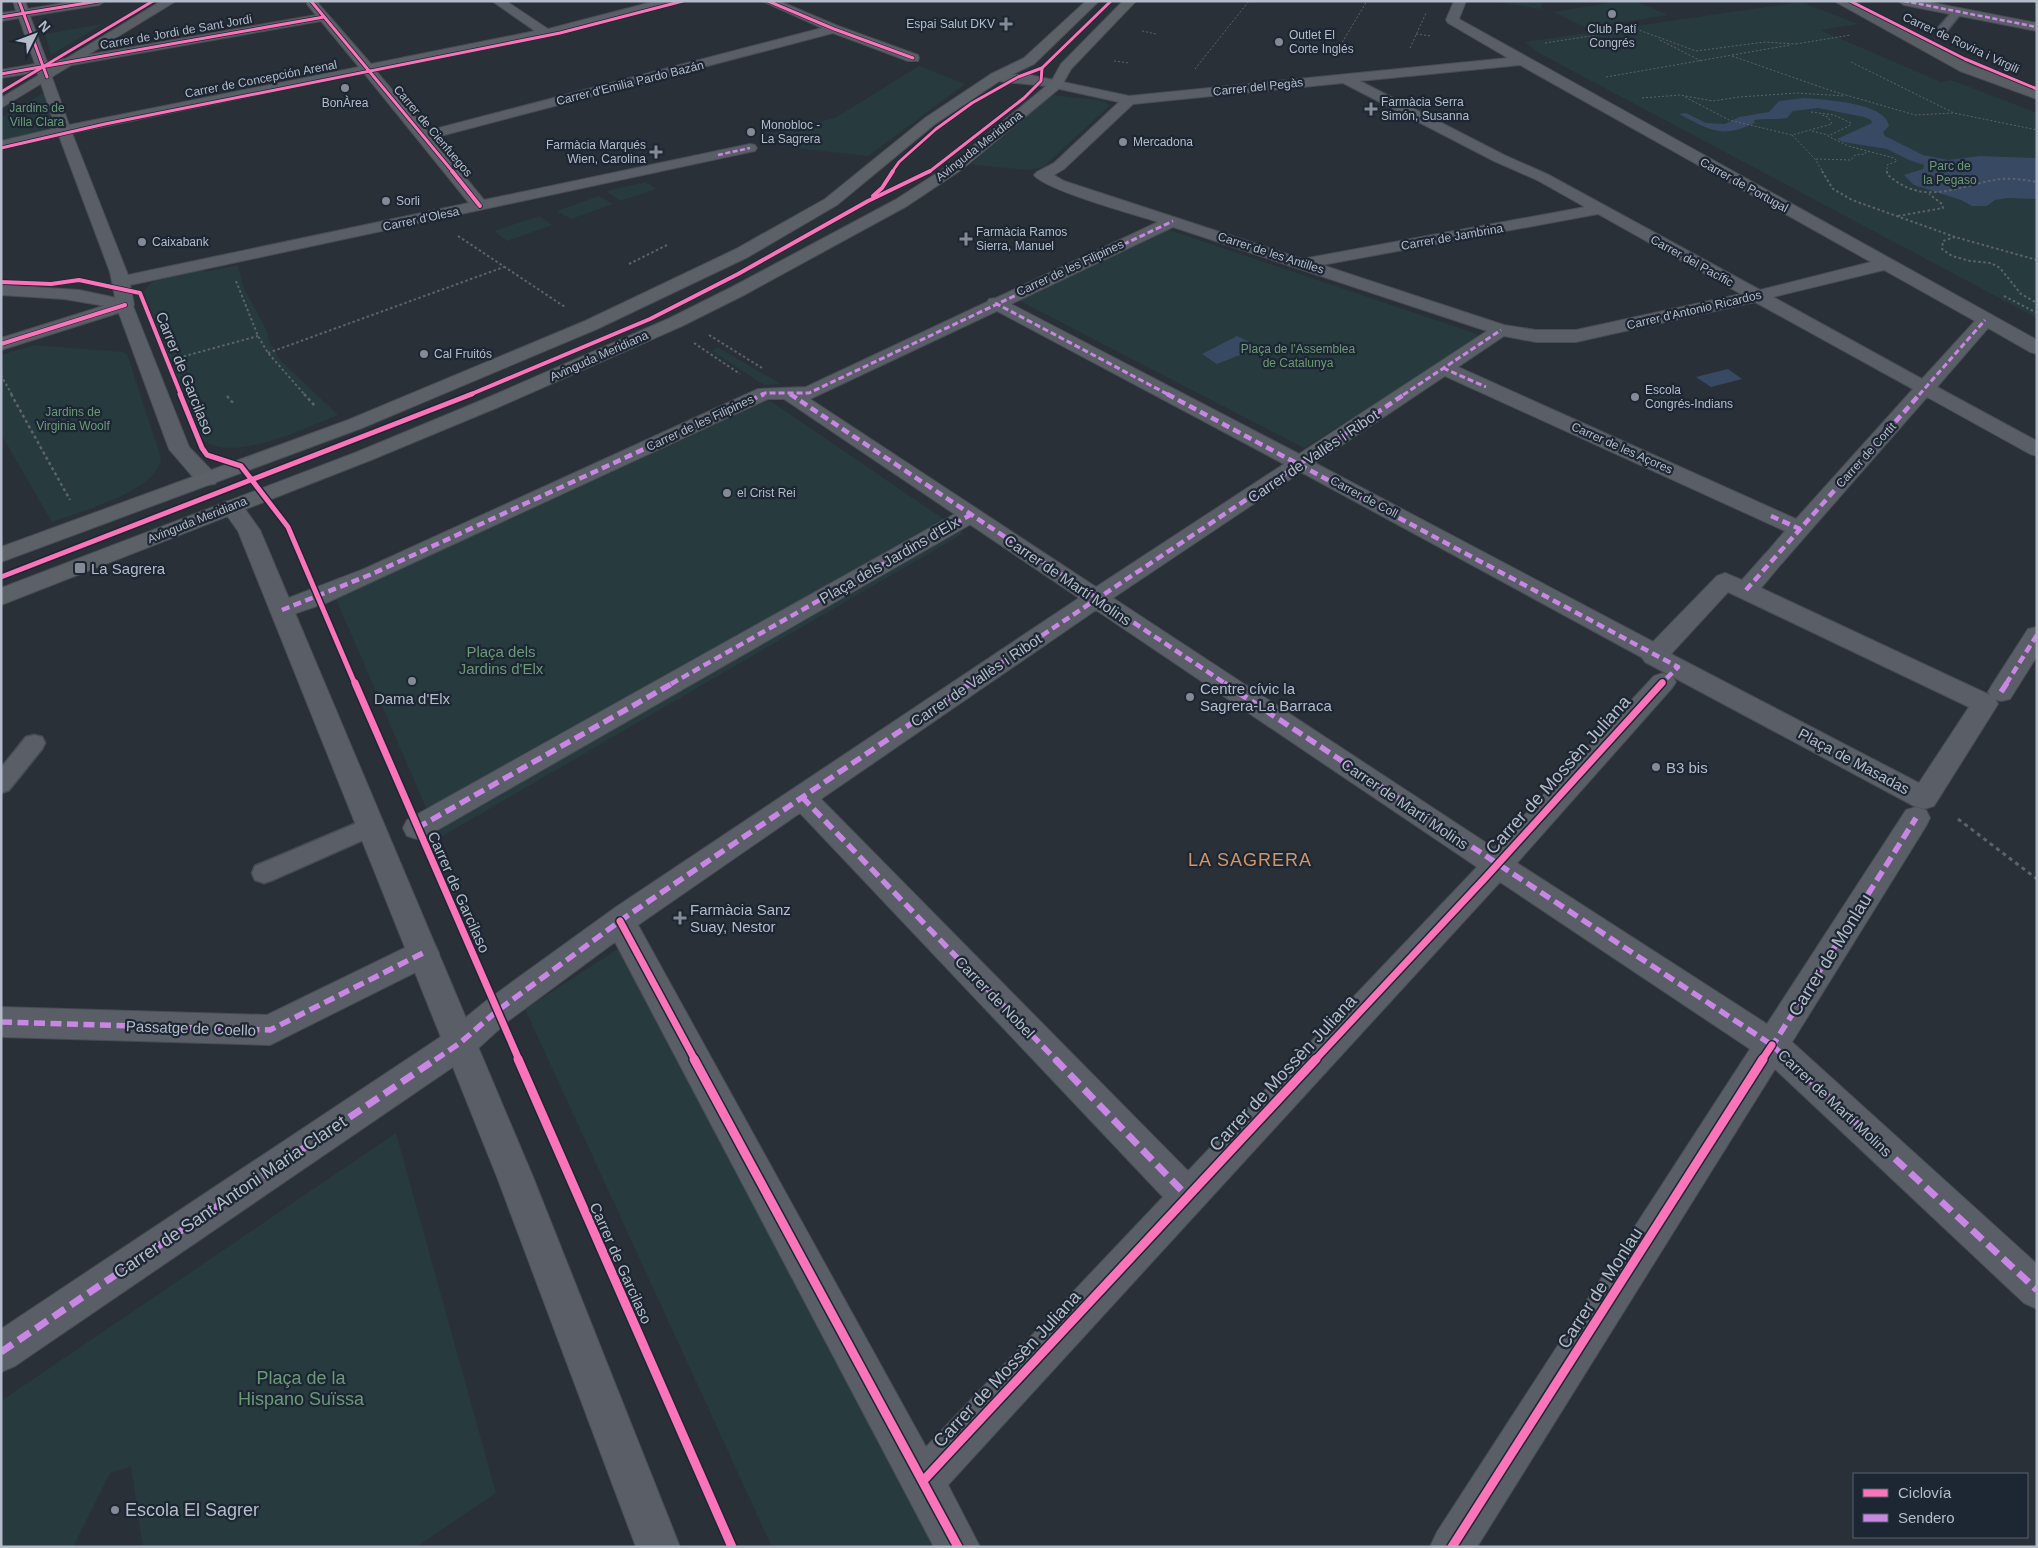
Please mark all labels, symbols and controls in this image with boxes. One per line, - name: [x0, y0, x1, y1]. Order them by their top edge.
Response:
- marker: Club Patí Congrés: [1606, 8, 1618, 20]
- north arrow: [10, 10, 60, 60]
- street label: Carrer de Rovira i Virgili: [1900, 10, 2022, 76]
- street label: Carrer de Jordi de Sant Jordi: [99, 12, 253, 52]
- text: N: [35, 17, 54, 35]
- place label: Espai Salut DKV: [906, 17, 995, 31]
- marker: Espai Salut DKV: [999, 17, 1013, 31]
- place label: Club Patí Congrés: [1587, 22, 1637, 50]
- place label: Outlet El Corte Inglés: [1289, 28, 1354, 56]
- marker: Outlet El Corte Inglés: [1273, 36, 1285, 48]
- street label: Carrer de Concepción Arenal: [184, 57, 338, 101]
- street label: Carrer d'Emilia Pardo Bazán: [555, 58, 705, 108]
- street label: Carrer del Pegàs: [1212, 75, 1304, 99]
- marker: BonÀrea: [339, 82, 351, 94]
- street label: Carrer de Cienfuegos: [391, 83, 475, 179]
- place label: BonÀrea: [322, 95, 369, 110]
- place label: Farmàcia Serra Simón, Susanna: [1381, 95, 1469, 123]
- park label: Jardins de Villa Clara: [9, 101, 65, 129]
- marker: Farmàcia Serra Simón, Susanna: [1365, 103, 1377, 115]
- street label: Avinguda Meridiana: [933, 108, 1025, 184]
- place label: Monobloc - La Sagrera: [761, 118, 821, 146]
- marker: Monobloc - La Sagrera: [745, 126, 757, 138]
- place label: Mercadona: [1133, 135, 1193, 149]
- marker: Mercadona: [1117, 136, 1129, 148]
- place label: Farmàcia Marqués Wien, Carolina: [546, 138, 646, 166]
- marker: Farmàcia Marqués Wien, Carolina: [650, 146, 662, 158]
- street label: Carrer de Portugal: [1697, 155, 1791, 215]
- park label: Parc de la Pegaso: [1923, 159, 1977, 187]
- place label: Sorli: [396, 194, 420, 208]
- marker: Sorli: [380, 195, 392, 207]
- street label: Carrer d'Olesa: [382, 204, 461, 234]
- street label: Carrer de Jambrina: [1400, 221, 1504, 253]
- place label: Farmàcia Ramos Sierra, Manuel: [976, 225, 1067, 253]
- street label: Carrer de les Antilles: [1216, 229, 1326, 277]
- street label: Carrer del Pacífic: [1648, 232, 1736, 290]
- marker: Farmàcia Ramos Sierra, Manuel: [960, 233, 972, 245]
- place label: Caixabank: [152, 235, 210, 249]
- marker: Caixabank: [136, 236, 148, 248]
- street label: Carrer de les Filipines: [1014, 237, 1126, 299]
- street label: Carrer d'Antonio Ricardos: [1625, 288, 1763, 332]
- street label: Carrer de Garcilaso: [153, 309, 217, 437]
- street label: Avinguda Meridiana: [548, 328, 650, 384]
- park label: Plaça de l'Assemblea de Catalunya: [1241, 342, 1355, 370]
- place label: Cal Fruitós: [434, 347, 492, 361]
- marker: Cal Fruitós: [418, 348, 430, 360]
- place label: Escola Congrés-Indians: [1645, 383, 1733, 411]
- marker: Escola Congrés-Indians: [1629, 391, 1641, 403]
- street label: Carrer de les Filipines: [644, 392, 756, 454]
- park label: Jardins de Virginia Woolf: [36, 405, 110, 433]
- street label: Carrer de Vallès i Ribot: [1244, 405, 1382, 506]
- street label: Carrer de les Açores: [1569, 419, 1675, 477]
- street label: Carrer de Cortit: [1833, 419, 1899, 490]
- street label: Carrer de Coll: [1328, 473, 1400, 521]
- place label: el Crist Rei: [737, 486, 796, 500]
- marker: el Crist Rei: [721, 487, 733, 499]
- street label: Avinguda Meridiana: [145, 494, 249, 546]
- street label: Plaça dels Jardins d'Elx: [816, 513, 962, 607]
- street label: Carrer de Martí Molins: [1001, 531, 1135, 629]
- place label: La Sagrera: [91, 560, 166, 577]
- marker: La Sagrera: [73, 561, 87, 575]
- street label: Carrer de Vallès i Ribot: [907, 629, 1045, 730]
- park label: Plaça dels Jardins d'Elx: [459, 643, 544, 677]
- marker: Dama d'Elx: [406, 675, 418, 687]
- place label: Centre cívic la Sagrera-La Barraca: [1200, 680, 1332, 714]
- place label: Dama d'Elx: [374, 690, 451, 707]
- marker: Centre cívic la Sagrera-La Barraca: [1184, 691, 1196, 703]
- street label: Carrer de Mossèn Juliana: [1482, 691, 1635, 858]
- street label: Plaça de Masadas: [1796, 725, 1912, 797]
- street label: Carrer de Martí Molins: [1338, 755, 1472, 853]
- place label: B3 bis: [1666, 759, 1708, 776]
- marker: B3 bis: [1650, 761, 1662, 773]
- street label: Carrer de Garcilaso: [425, 829, 493, 955]
- district label: LA SAGRERA: [1188, 850, 1312, 870]
- street label: Carrer de Monlau: [1784, 890, 1876, 1020]
- place label: Farmàcia Sanz Suay, Nestor: [690, 901, 791, 935]
- marker: Farmàcia Sanz Suay, Nestor: [674, 912, 686, 924]
- street label: Carrer de Nobel: [952, 953, 1038, 1041]
- street label: Carrer de Mossèn Juliana: [1205, 990, 1361, 1155]
- street label: Passatge de Coello: [126, 1017, 256, 1039]
- street label: Carrer de Martí Molins: [1775, 1046, 1895, 1160]
- street label: Carrer de Sant Antoni Maria Claret: [110, 1112, 350, 1282]
- street label: Carrer de Garcilaso: [587, 1200, 655, 1326]
- street label: Carrer de Monlau: [1553, 1224, 1647, 1352]
- street label: Carrer de Mossèn Juliana: [929, 1286, 1085, 1451]
- park label: Plaça de la Hispano Suïssa: [238, 1368, 365, 1409]
- legend: [1853, 1473, 2028, 1538]
- text: Ciclovía: [1898, 1484, 1952, 1501]
- place label: Escola El Sagrer: [125, 1500, 259, 1520]
- marker: Escola El Sagrer: [109, 1504, 121, 1516]
- text: Sendero: [1898, 1509, 1955, 1526]

